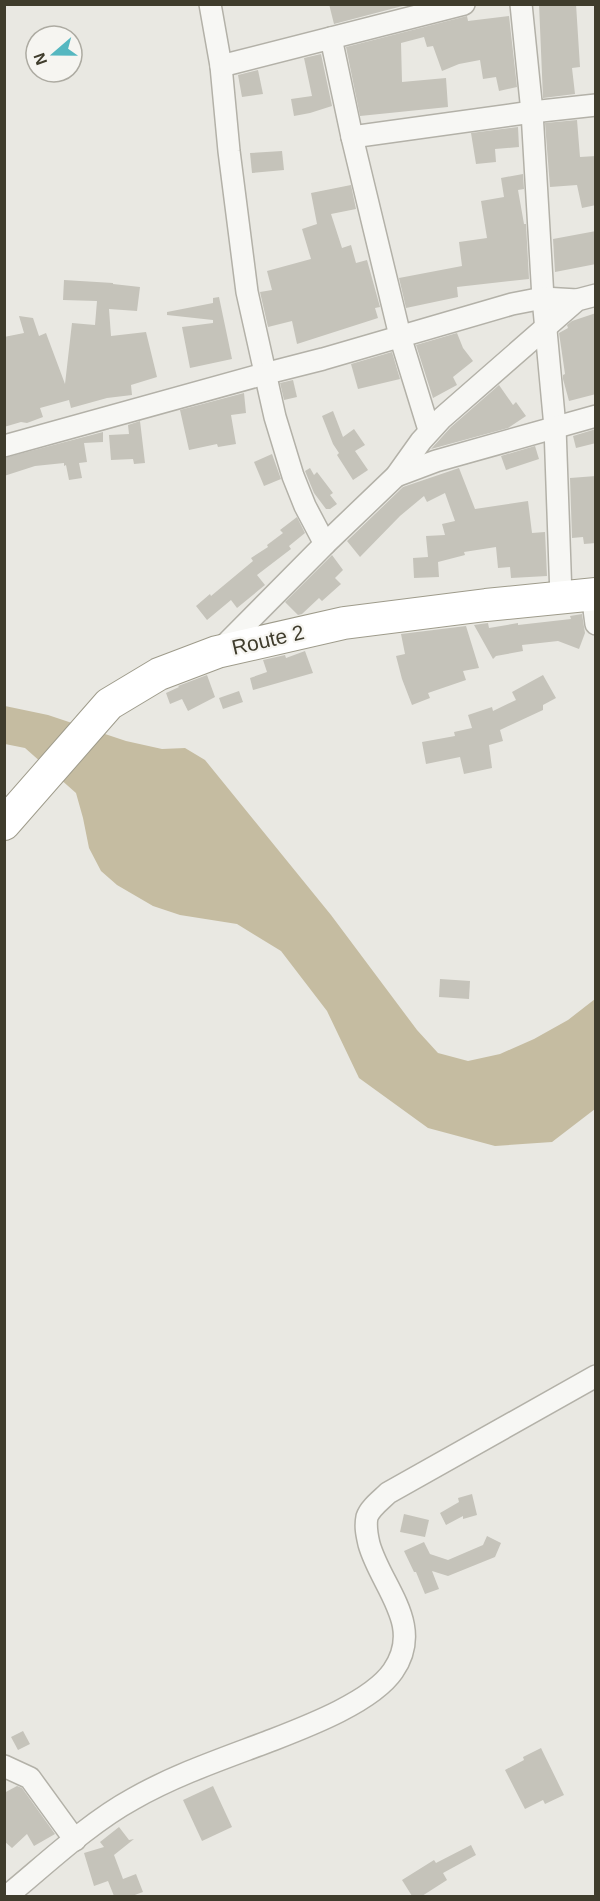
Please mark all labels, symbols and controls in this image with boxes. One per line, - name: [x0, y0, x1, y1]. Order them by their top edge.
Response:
- north arrow: [24, 24, 84, 84]
- text: N: [30, 51, 50, 67]
- street label: Route 2: [229, 620, 306, 659]

